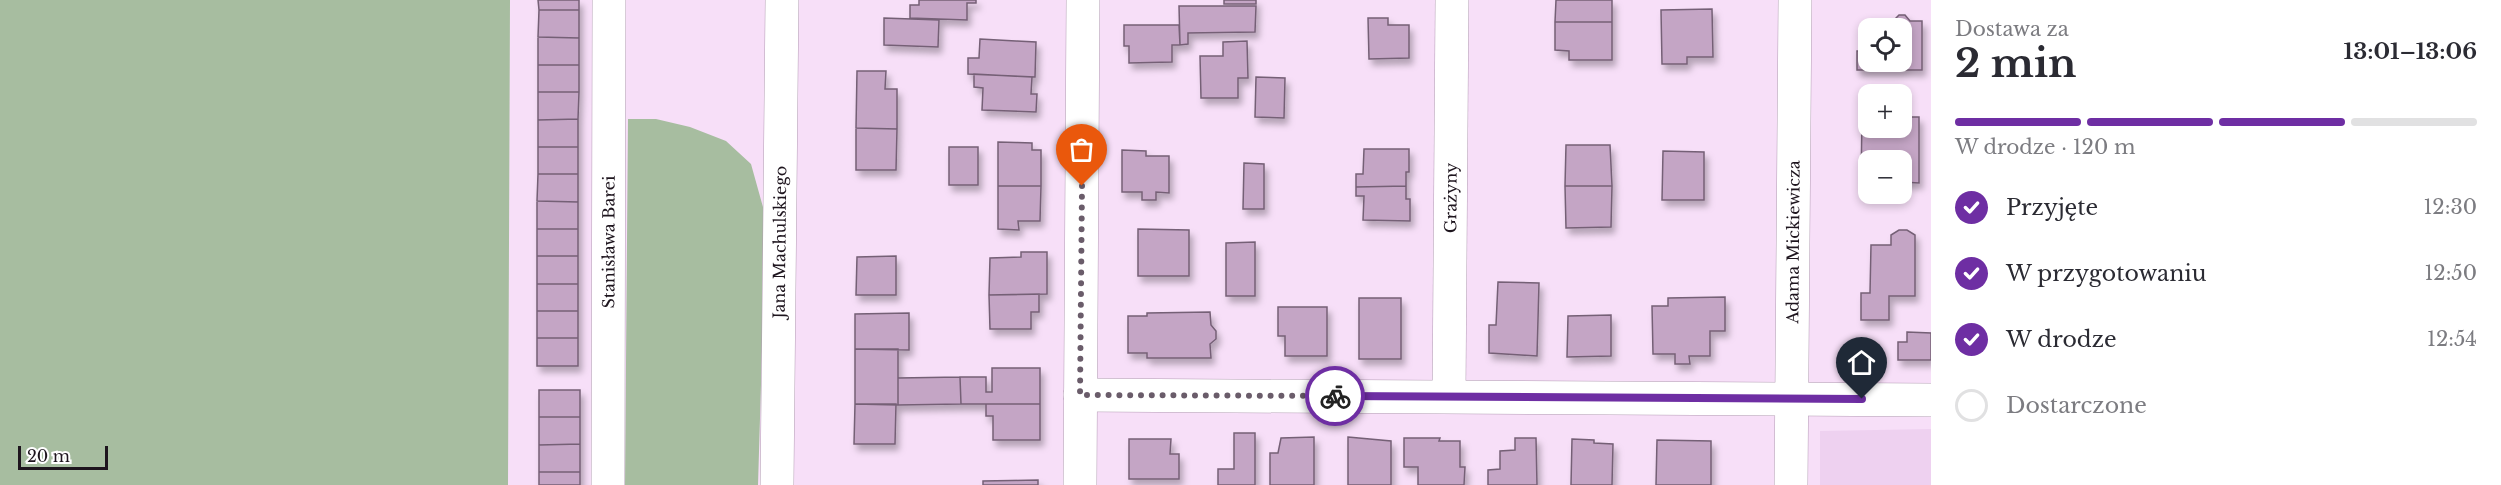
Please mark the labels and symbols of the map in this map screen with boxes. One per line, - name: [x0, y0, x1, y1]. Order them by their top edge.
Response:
- pin: [1056, 124, 1107, 186]
- street label: Adama Mickiewicza: [1782, 160, 1804, 325]
- street label: Grażyny: [1440, 162, 1461, 233]
- street label: Jana Machulskiego: [769, 166, 790, 320]
- street label: Stanisława Barei: [598, 175, 619, 308]
- pin: [1836, 337, 1887, 399]
- courier: [1305, 366, 1365, 426]
- scale bar: [18, 443, 108, 470]

